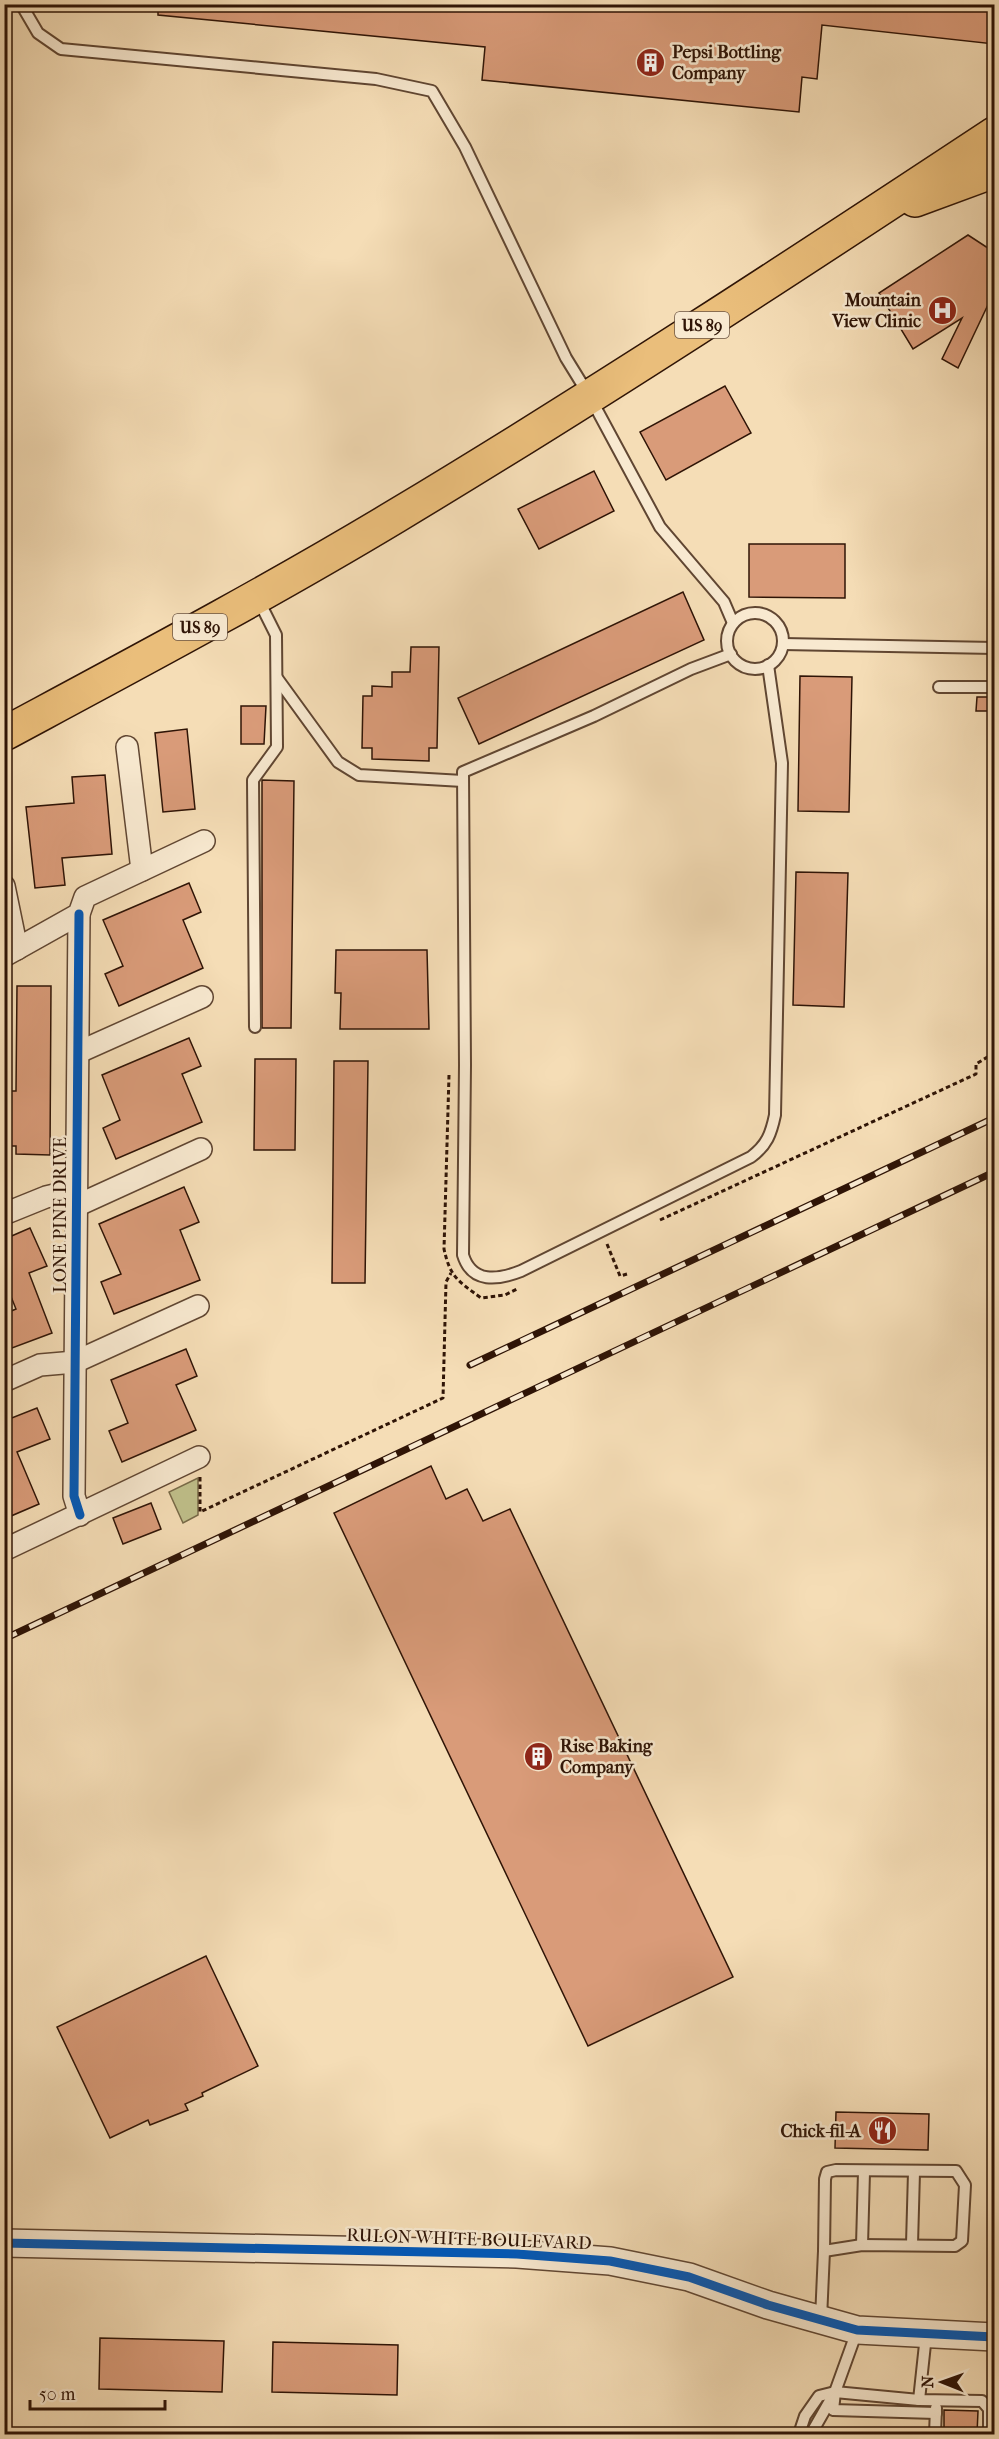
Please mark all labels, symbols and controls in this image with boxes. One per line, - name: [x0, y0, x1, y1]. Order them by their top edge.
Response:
- place label: Pepsi Bottling Company: [672, 42, 782, 84]
- building icon: Pepsi Bottling Company: [635, 46, 667, 78]
- place label: Mountain View Clinic: [831, 290, 922, 332]
- hospital icon: Mountain View Clinic: [926, 294, 958, 326]
- road number: US 89: [675, 312, 729, 338]
- road number: US 89: [173, 614, 227, 640]
- street label: LONE PINE DRIVE: [50, 1137, 71, 1293]
- place label: Rise Baking Company: [560, 1736, 654, 1778]
- building icon: Rise Baking Company: [523, 1740, 555, 1772]
- restaurant icon: Chick-fil-A: [866, 2115, 898, 2147]
- place label: Chick-fil-A: [780, 2121, 862, 2142]
- street label: RULON WHITE BOULEVARD: [346, 2225, 592, 2254]
- north arrow: [912, 2352, 972, 2412]
- scale bar: [30, 2373, 165, 2411]
- text: N: [918, 2375, 937, 2388]
- text: 50 m: [39, 2384, 76, 2405]

